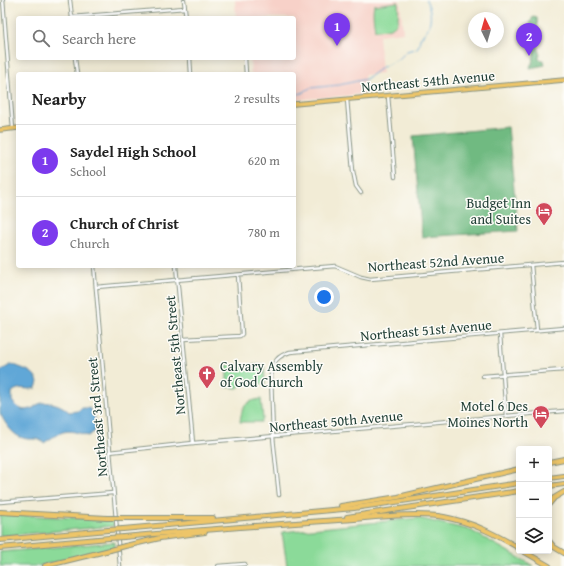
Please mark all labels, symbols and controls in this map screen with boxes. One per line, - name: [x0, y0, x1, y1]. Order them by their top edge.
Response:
- north arrow: [468, 12, 504, 48]
- pin: 1: [324, 13, 350, 46]
- search box: [16, 16, 296, 60]
- pin: 2: [516, 23, 542, 56]
- icon: search: [30, 27, 52, 49]
- text: Search here: [62, 28, 136, 49]
- street label: Northeast 54th Avenue: [360, 65, 496, 97]
- text: Nearby: [32, 86, 86, 111]
- text: 2 results: [234, 89, 280, 108]
- text: Saydel High School: [70, 141, 196, 162]
- text: 1: [42, 151, 48, 170]
- text: 620 m: [248, 151, 280, 170]
- text: School: [70, 162, 106, 181]
- place label: Budget Inn and Suites: [466, 193, 531, 229]
- hotel icon: Budget Inn and Suites: [534, 201, 554, 226]
- text: Church of Christ: [70, 213, 179, 234]
- text: 2: [42, 223, 48, 242]
- text: 780 m: [248, 223, 280, 242]
- text: Church: [70, 234, 109, 253]
- street label: Northeast 52nd Avenue: [367, 247, 505, 277]
- your location: [314, 287, 334, 307]
- street label: Northeast 5th Street: [160, 294, 190, 415]
- street label: Northeast 51st Avenue: [360, 314, 493, 346]
- street label: Northeast 3rd Street: [82, 356, 112, 478]
- place label: Calvary Assembly of God Church: [220, 356, 323, 392]
- church icon: Calvary Assembly of God Church: [197, 364, 217, 389]
- place label: Motel 6 Des Moines North: [448, 396, 528, 432]
- hotel icon: Motel 6 Des Moines North: [531, 404, 551, 429]
- street label: Northeast 50th Avenue: [268, 405, 404, 437]
- map controls: [516, 446, 552, 554]
- button: +: [516, 446, 552, 482]
- button: −: [516, 482, 552, 518]
- button: layers: [516, 518, 552, 554]

